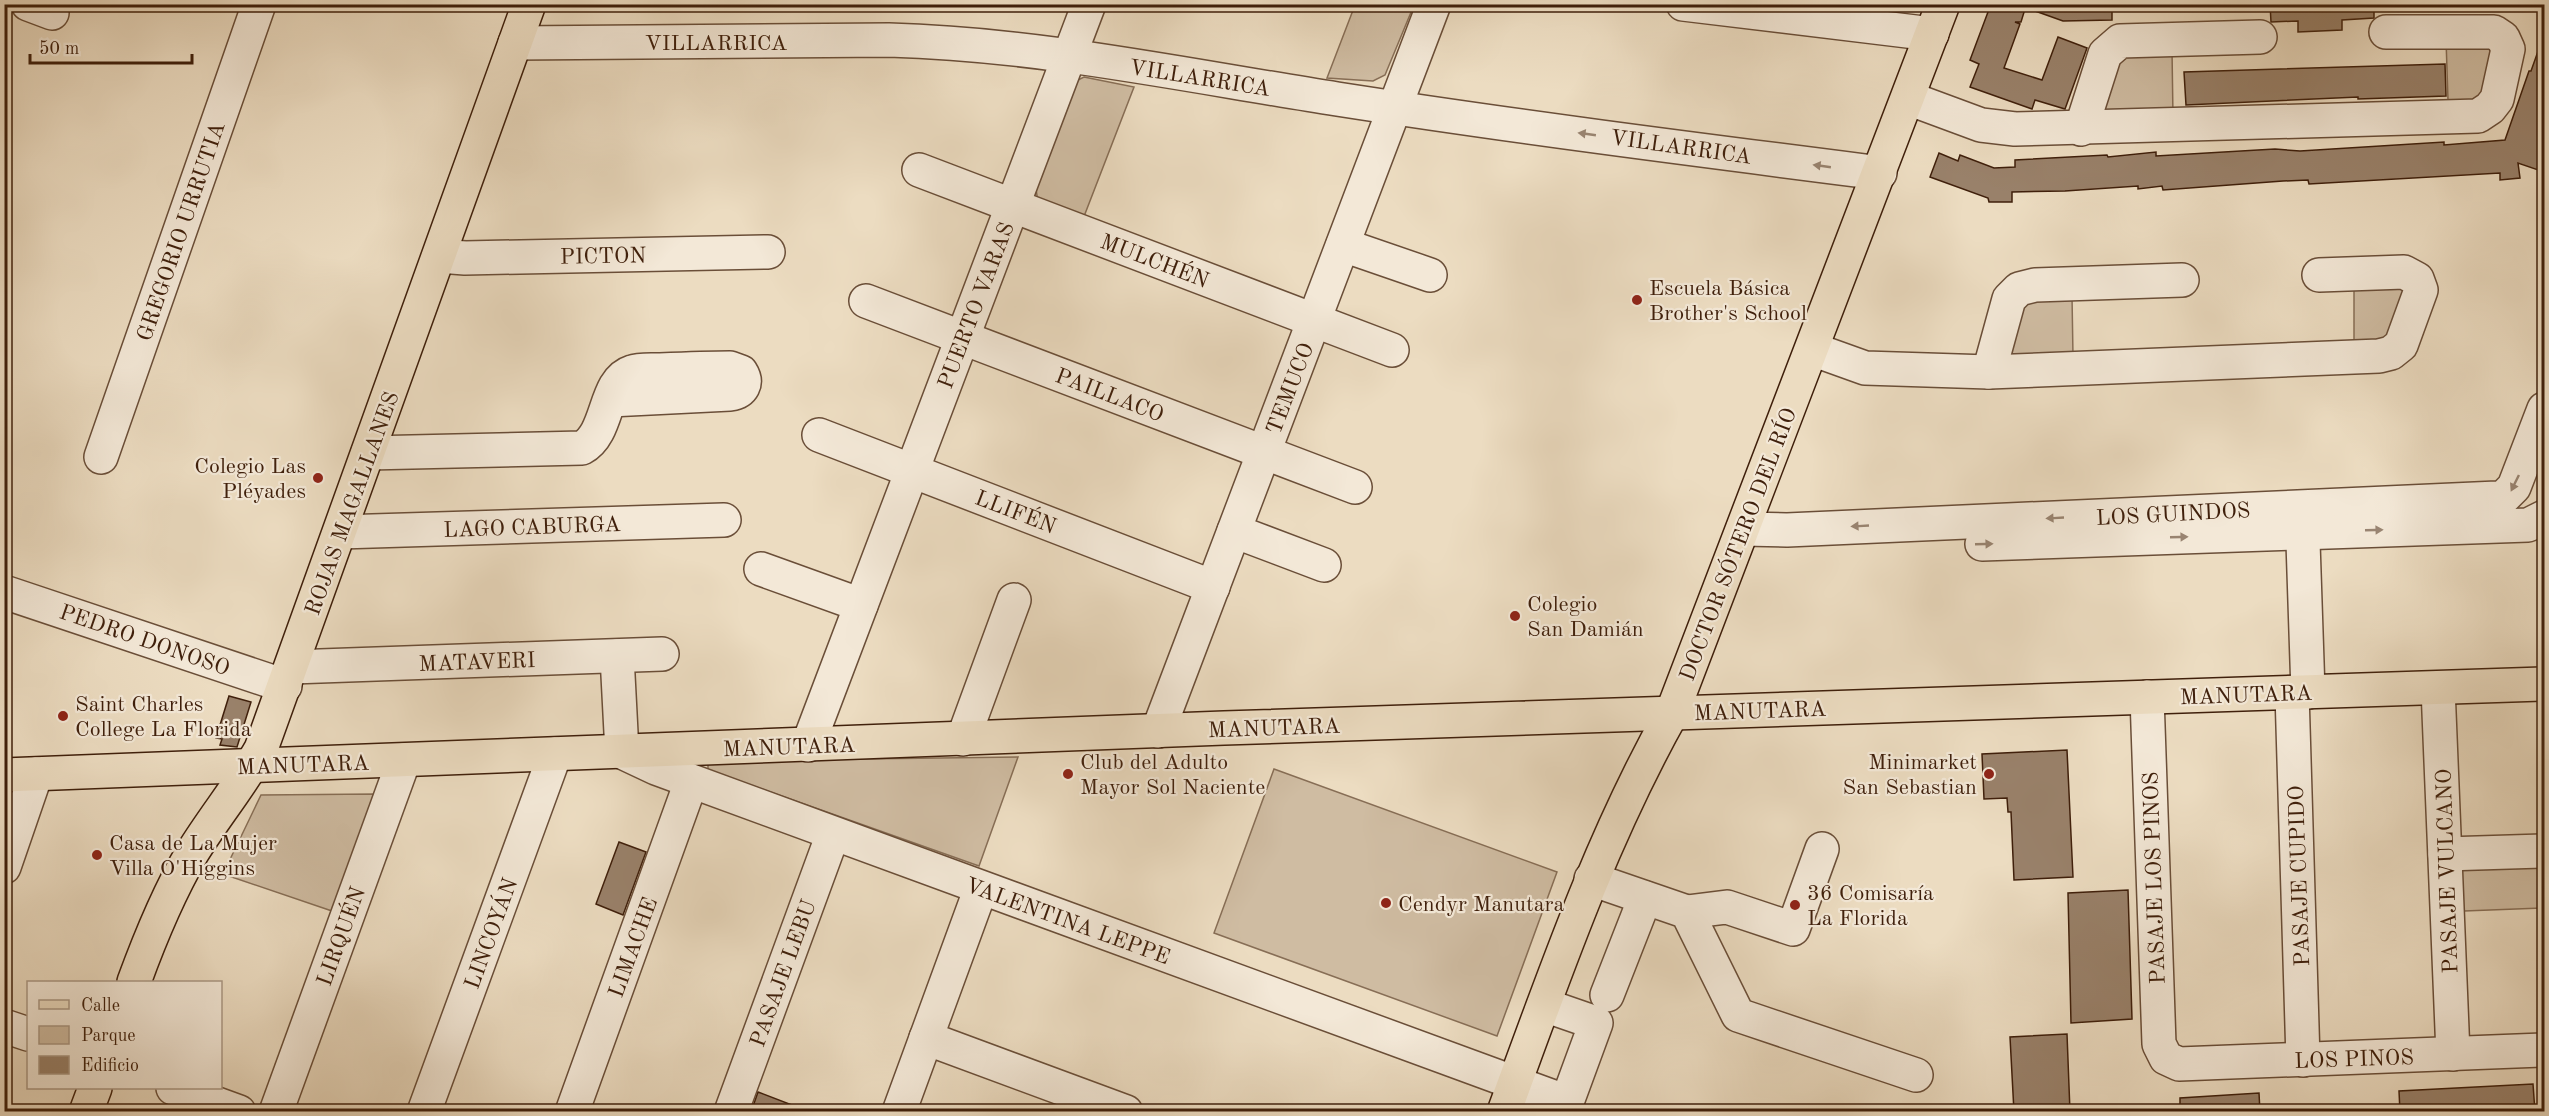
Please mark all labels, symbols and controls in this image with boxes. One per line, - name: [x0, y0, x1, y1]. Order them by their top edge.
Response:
- scale bar: [30, 27, 192, 65]
- street label: VILLARRICA: [645, 33, 787, 55]
- text: 50 m: [39, 40, 79, 58]
- street label: VILLARRICA: [1128, 57, 1272, 101]
- street label: GREGORIO URRUTIA: [134, 119, 230, 344]
- street label: VILLARRICA: [1609, 127, 1753, 169]
- one-way arrow: [1577, 129, 1596, 138]
- one-way arrow: [1812, 161, 1831, 170]
- street label: PUERTO VARAS: [935, 219, 1019, 392]
- street label: MULCHÉN: [1097, 228, 1213, 293]
- street label: PICTON: [560, 245, 646, 269]
- place label: Escuela Básica Brother's School: [1649, 278, 1807, 325]
- marker: Escuela Básica Brother's School: [1630, 293, 1644, 307]
- street label: TEMUCO: [1263, 340, 1318, 437]
- street label: PAILLACO: [1052, 365, 1167, 427]
- street label: ROJAS MAGALLANES: [302, 389, 404, 619]
- street label: DOCTOR SÓTERO DEL RÍO: [1673, 404, 1801, 684]
- place label: Colegio Las Pléyades: [194, 456, 306, 503]
- marker: Colegio Las Pléyades: [311, 471, 325, 485]
- one-way arrow: [2510, 475, 2520, 492]
- street label: LLIFÉN: [972, 485, 1060, 538]
- street label: LOS GUINDOS: [2095, 500, 2251, 530]
- one-way arrow: [2046, 513, 2065, 522]
- street label: LAGO CABURGA: [443, 514, 622, 542]
- one-way arrow: [1851, 522, 1870, 531]
- one-way arrow: [2364, 526, 2383, 535]
- one-way arrow: [2169, 532, 2188, 542]
- one-way arrow: [1974, 539, 1993, 548]
- place label: Colegio San Damián: [1527, 594, 1644, 641]
- street label: PEDRO DONOSO: [56, 601, 232, 680]
- marker: Colegio San Damián: [1508, 609, 1522, 623]
- street label: MATAVERI: [418, 650, 536, 676]
- street label: MANUTARA: [2179, 683, 2313, 709]
- place label: Saint Charles College La Florida: [75, 694, 252, 741]
- street label: MANUTARA: [1693, 699, 1827, 725]
- marker: Saint Charles College La Florida: [56, 709, 70, 723]
- street label: MANUTARA: [1207, 716, 1341, 742]
- street label: MANUTARA: [722, 735, 856, 761]
- place label: Club del Adulto Mayor Sol Naciente: [1080, 752, 1265, 799]
- place label: Minimarket San Sebastian: [1843, 752, 1977, 799]
- street label: MANUTARA: [236, 753, 370, 779]
- marker: Club del Adulto Mayor Sol Naciente: [1061, 767, 1075, 781]
- marker: Minimarket San Sebastian: [1982, 767, 1996, 781]
- street label: PASAJE VULCANO: [2433, 768, 2463, 974]
- street label: PASAJE LOS PINOS: [2140, 771, 2170, 985]
- street label: PASAJE CUPIDO: [2286, 785, 2314, 967]
- place label: Casa de La Mujer Villa O'Higgins: [109, 833, 277, 880]
- marker: Casa de La Mujer Villa O'Higgins: [90, 848, 104, 862]
- street label: LINCOYÁN: [459, 874, 522, 992]
- street label: VALENTINA LEPPE: [962, 875, 1173, 969]
- street label: LIRQUÉN: [311, 883, 370, 989]
- place label: 36 Comisaría La Florida: [1807, 883, 1934, 930]
- place label: Cendyr Manutara: [1398, 894, 1565, 916]
- street label: LIMACHE: [606, 895, 662, 1001]
- marker: Cendyr Manutara: [1379, 896, 1393, 910]
- street label: PASAJE LEBU: [747, 897, 821, 1050]
- marker: 36 Comisaría La Florida: [1788, 898, 1802, 912]
- legend: [27, 981, 222, 1089]
- text: Calle: [81, 997, 120, 1015]
- text: Parque: [81, 1027, 136, 1045]
- street label: LOS PINOS: [2294, 1047, 2414, 1073]
- text: Edificio: [81, 1057, 139, 1075]

